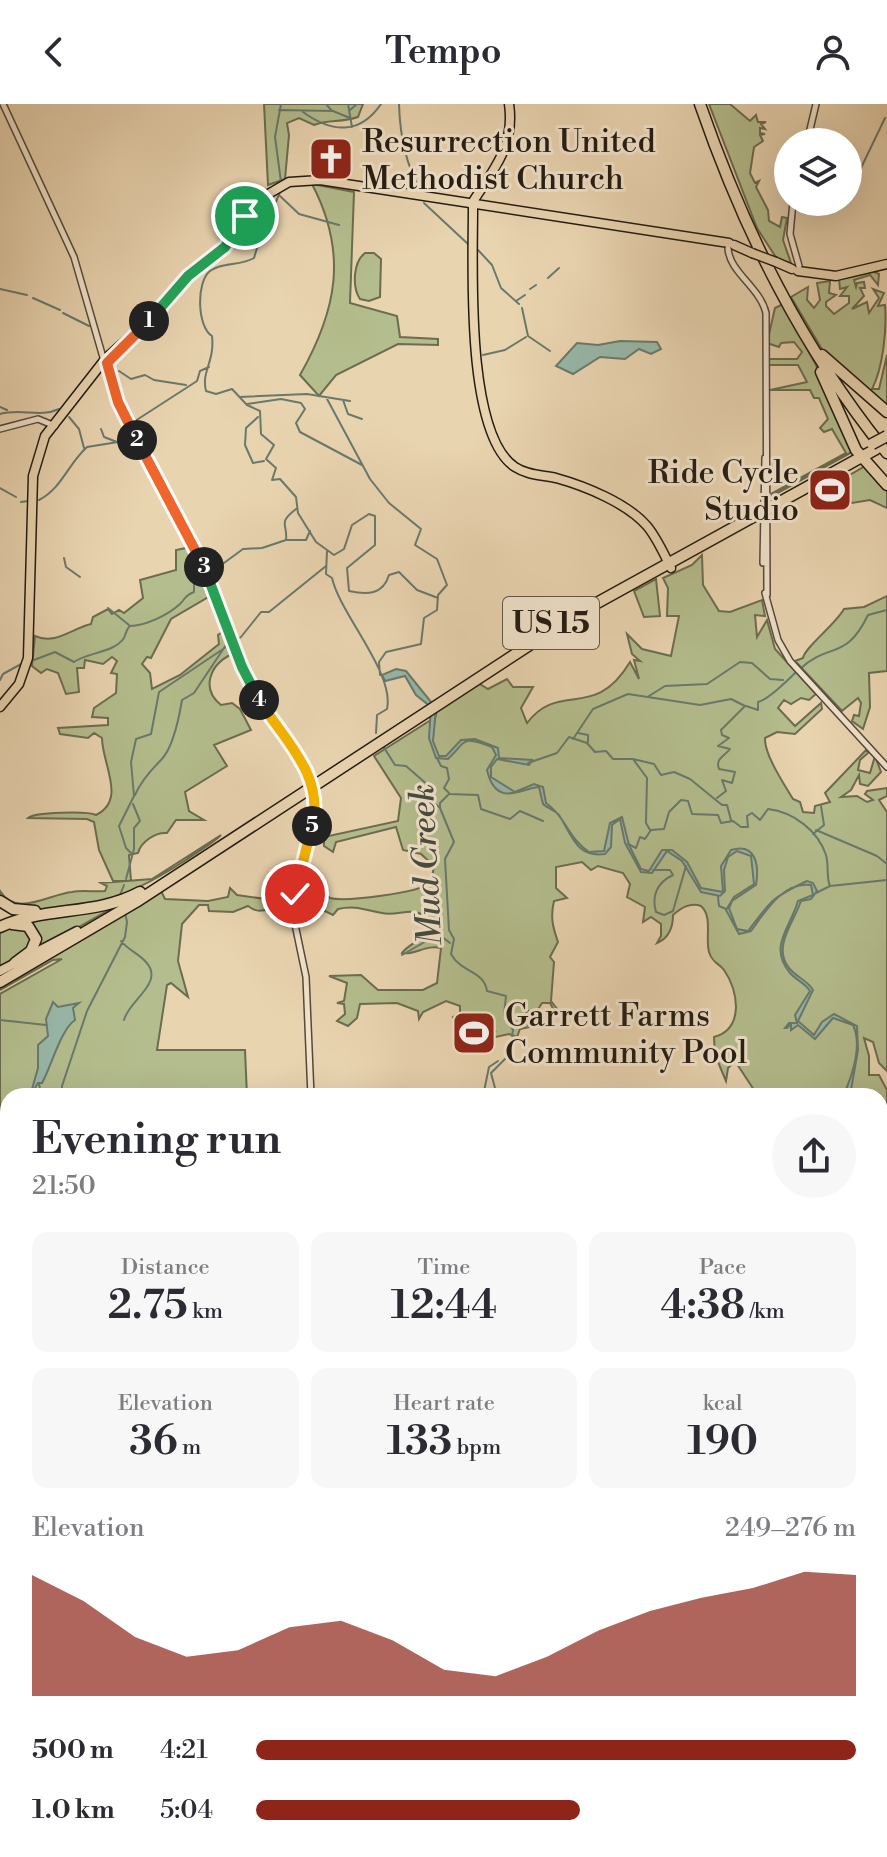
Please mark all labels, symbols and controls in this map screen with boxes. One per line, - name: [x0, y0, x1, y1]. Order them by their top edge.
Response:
- icon: back: [32, 30, 76, 74]
- text: Tempo: [385, 30, 502, 75]
- icon: person: [811, 30, 855, 74]
- place label: Resurrection United Methodist Church: [362, 122, 656, 199]
- map controls: [774, 128, 862, 216]
- button: layers: [774, 128, 862, 216]
- church icon: Resurrection United Methodist Church: [307, 135, 355, 183]
- pin: [211, 182, 279, 250]
- icon: arrive: [223, 194, 267, 238]
- pin: 1: [129, 301, 169, 341]
- text: 1: [144, 307, 154, 334]
- pin: 2: [117, 420, 157, 460]
- text: 2: [130, 426, 144, 453]
- place label: Ride Cycle Studio: [648, 453, 799, 530]
- sports icon: Ride Cycle Studio: [806, 466, 854, 514]
- pin: 3: [184, 547, 224, 587]
- text: 3: [197, 553, 211, 580]
- road number: US 15: [503, 597, 599, 649]
- pin: 4: [239, 680, 279, 720]
- text: 4: [252, 686, 266, 713]
- water label: Mud Creek: [402, 783, 452, 947]
- pin: 5: [292, 806, 332, 846]
- text: 5: [305, 812, 319, 839]
- pin: [261, 860, 329, 928]
- icon: check: [273, 872, 317, 916]
- place label: Garrett Farms Community Pool: [505, 996, 748, 1073]
- sports icon: Garrett Farms Community Pool: [450, 1009, 498, 1057]
- text: Evening run: [32, 1112, 281, 1167]
- button: share: [772, 1114, 856, 1198]
- text: 21:50: [32, 1170, 96, 1202]
- text: Distance: [121, 1254, 210, 1281]
- text: Time: [418, 1254, 470, 1281]
- text: Pace: [699, 1254, 746, 1281]
- text: 2.75: [108, 1281, 188, 1331]
- text: 12:44: [391, 1281, 497, 1331]
- text: 4:38: [661, 1281, 745, 1331]
- text: km: [188, 1298, 223, 1325]
- text: /km: [745, 1298, 785, 1325]
- text: Elevation: [118, 1390, 213, 1417]
- text: Heart rate: [393, 1390, 495, 1417]
- text: kcal: [703, 1390, 743, 1417]
- text: 36: [129, 1417, 178, 1467]
- text: 133: [387, 1417, 452, 1467]
- text: 190: [687, 1417, 758, 1467]
- text: m: [178, 1434, 201, 1461]
- text: bpm: [452, 1434, 501, 1461]
- text: Elevation: [32, 1512, 145, 1544]
- text: 249–276 m: [725, 1512, 856, 1544]
- text: 500 m: [32, 1734, 114, 1766]
- text: 4:21: [160, 1734, 208, 1766]
- text: 1.0 km: [32, 1794, 115, 1826]
- text: 5:04: [160, 1794, 213, 1826]

